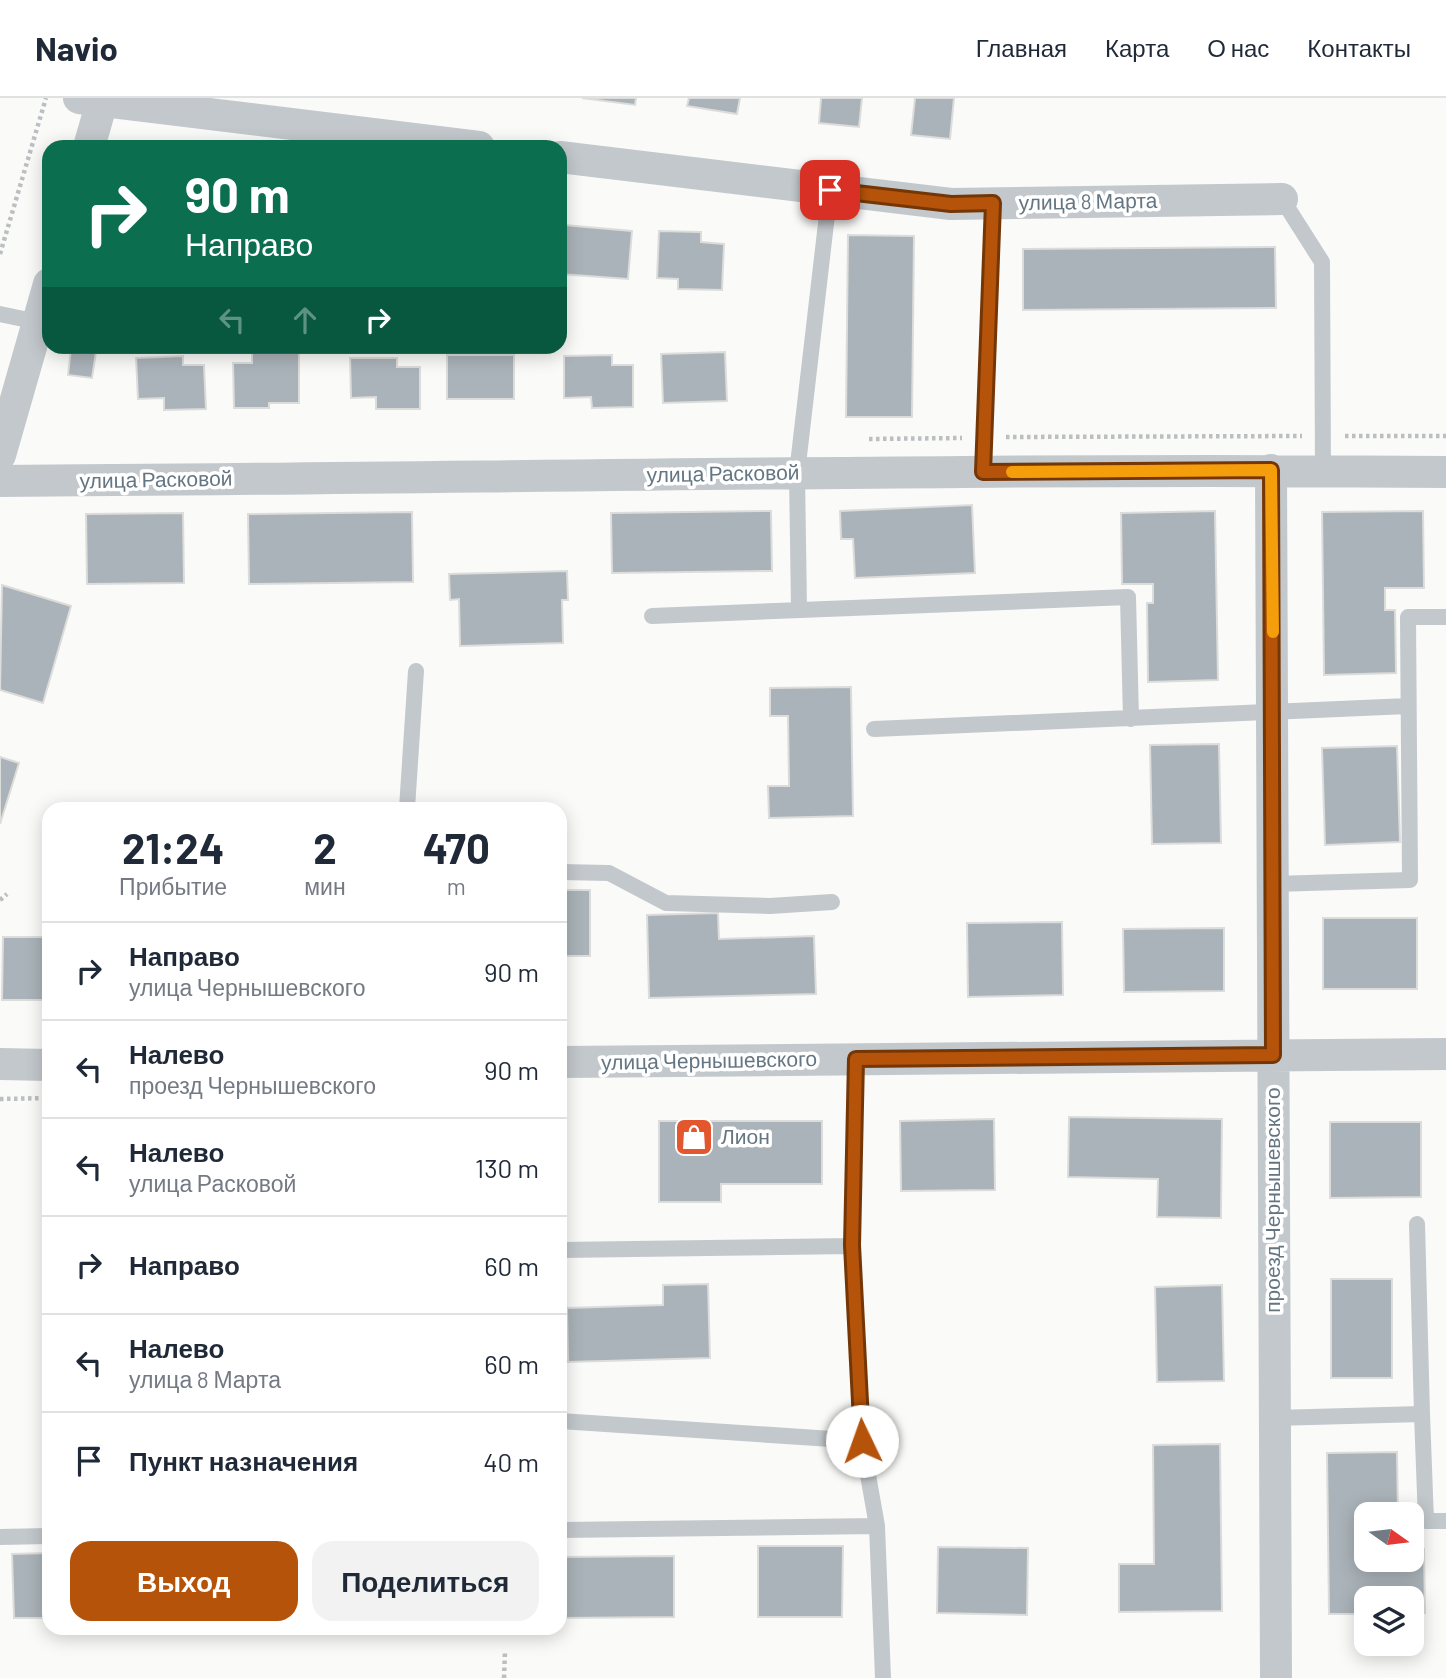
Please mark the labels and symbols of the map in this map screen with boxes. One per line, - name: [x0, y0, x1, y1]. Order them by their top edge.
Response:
- pin: [800, 160, 860, 220]
- street label: улица 8 Марта: [1018, 187, 1158, 214]
- street label: улица Расковой: [646, 459, 800, 486]
- street label: улица Расковой: [79, 465, 233, 492]
- street label: улица Чернышевского: [601, 1045, 817, 1074]
- street label: проезд Чернышевского: [1259, 1087, 1284, 1313]
- shop icon: Лион: [673, 1116, 715, 1158]
- place label: Лион: [721, 1123, 770, 1148]
- position arrow: [825, 1404, 899, 1478]
- north arrow: [1354, 1502, 1424, 1572]

